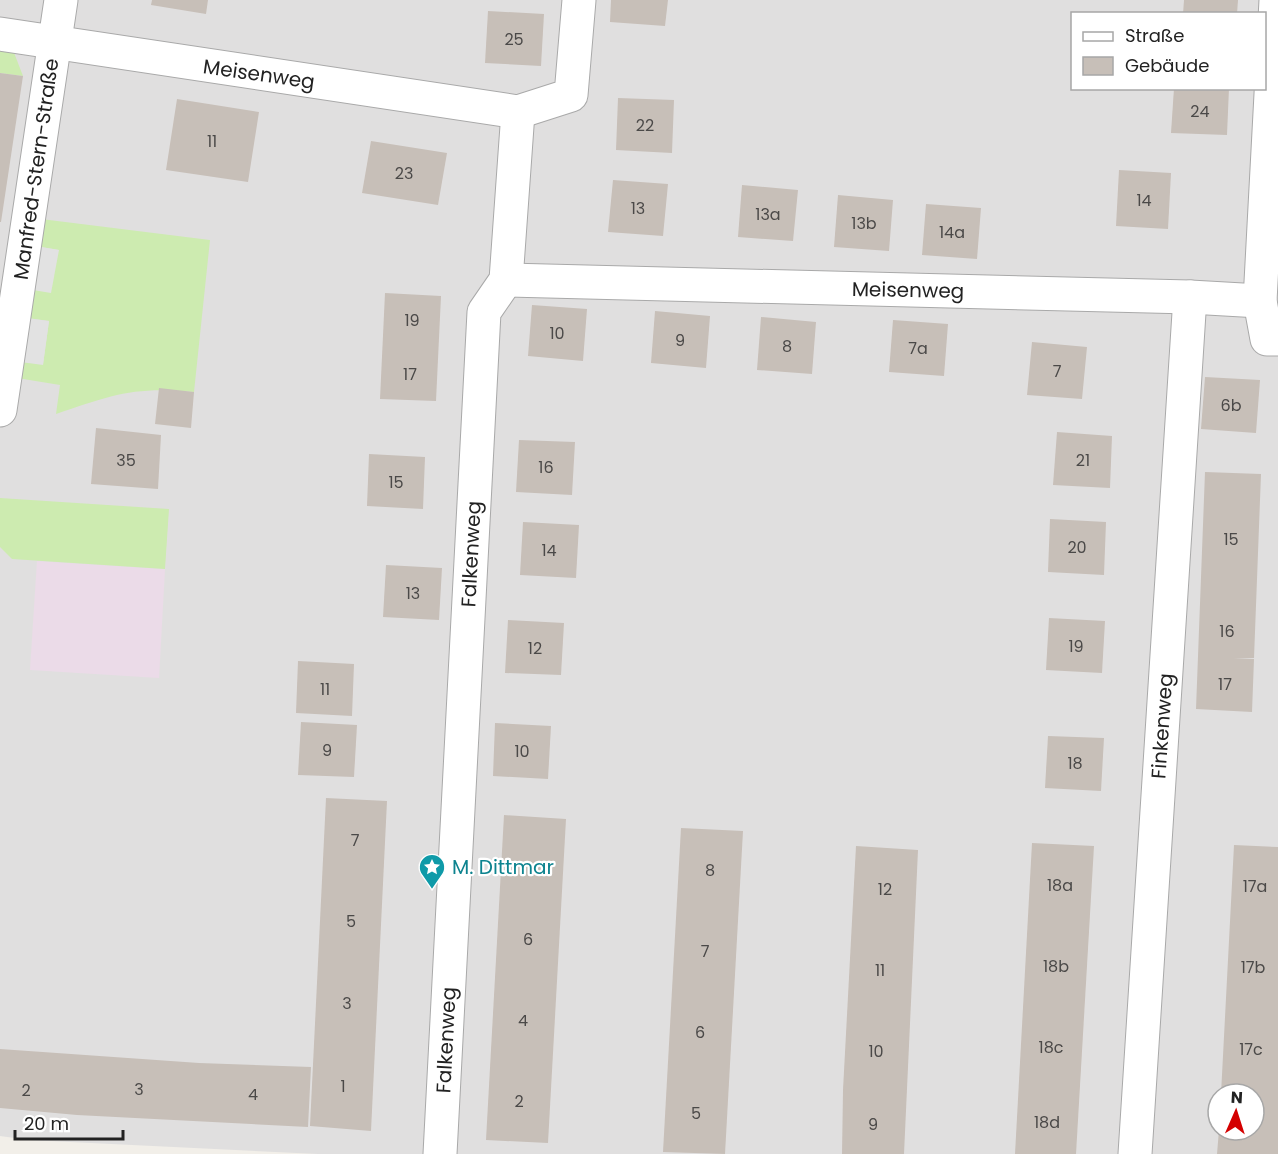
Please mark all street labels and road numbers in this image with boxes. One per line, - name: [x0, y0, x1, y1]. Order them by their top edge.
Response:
- street label: Meisenweg: [201, 52, 317, 96]
- street label: Manfred-Stern-Straße: [7, 57, 65, 281]
- street label: Meisenweg: [852, 275, 964, 305]
- street label: Falkenweg: [454, 500, 488, 608]
- street label: Finkenweg: [1144, 672, 1180, 780]
- street label: Falkenweg: [429, 986, 463, 1094]

